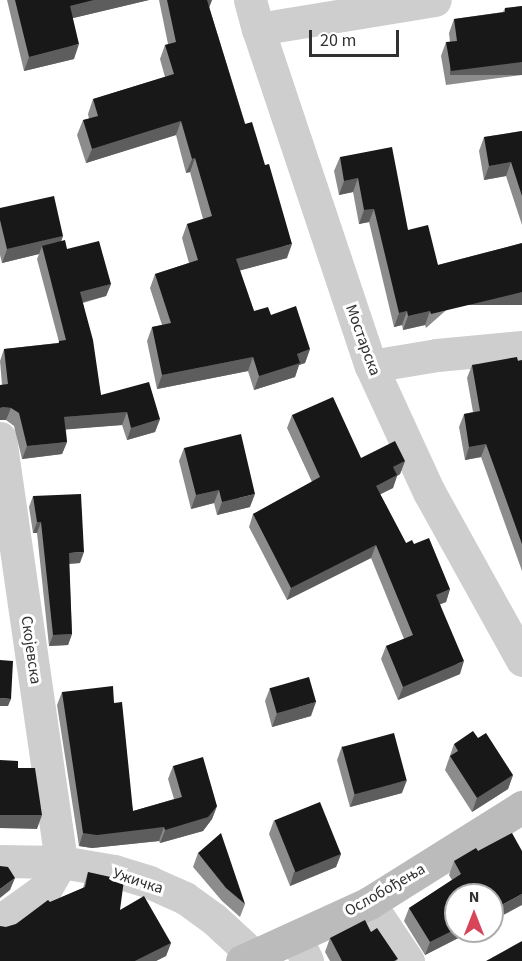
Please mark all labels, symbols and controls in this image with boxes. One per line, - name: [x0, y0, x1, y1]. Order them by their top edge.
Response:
- scale bar: [312, 18, 402, 56]
- text: 20 m: [320, 28, 356, 53]
- street label: Мостарска: [341, 302, 385, 378]
- street label: Скојевска: [17, 615, 45, 685]
- street label: Ослобођења: [341, 859, 429, 921]
- street label: Ужичка: [110, 864, 166, 898]
- north arrow: [444, 883, 504, 943]
- text: N: [469, 886, 479, 908]

